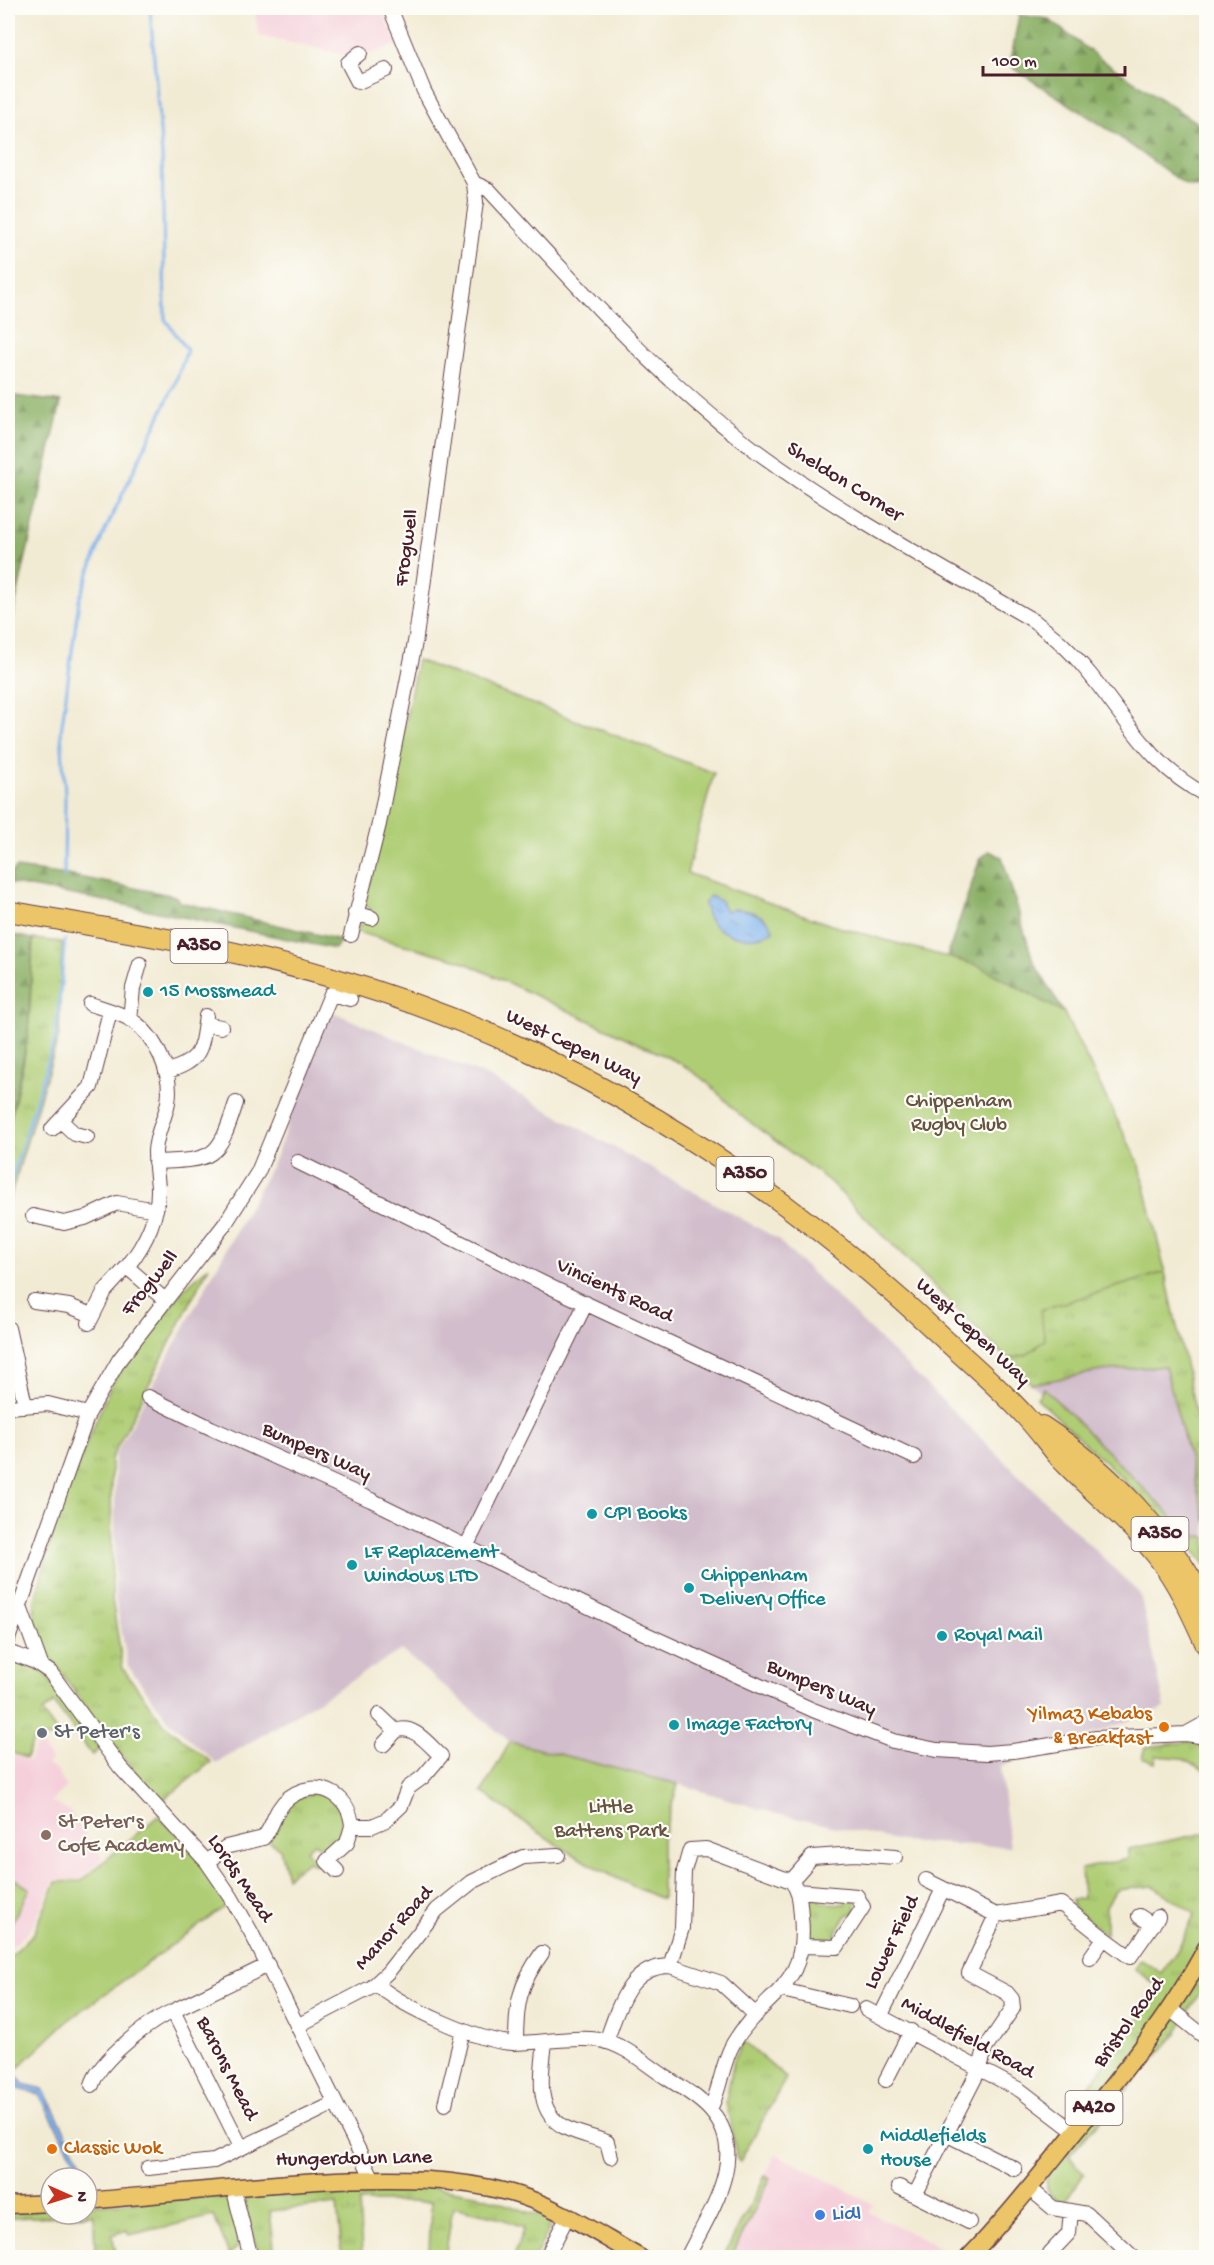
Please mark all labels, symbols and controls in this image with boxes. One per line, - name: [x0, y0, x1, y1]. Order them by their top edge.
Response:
- scale bar: [983, 39, 1126, 77]
- text: 100 m: [991, 52, 1037, 73]
- street label: Sheldon Corner: [781, 437, 908, 530]
- street label: Frogwell: [390, 508, 426, 589]
- road number: A350: [170, 929, 228, 963]
- place label: 15 Mossmead: [159, 980, 277, 1005]
- marker: 15 Mossmead: [141, 985, 155, 999]
- street label: West Cepen Way: [501, 1004, 645, 1092]
- park label: Chippenham Rugby Club: [906, 1090, 1012, 1139]
- road number: A350: [716, 1157, 774, 1191]
- street label: Frogwell: [116, 1246, 185, 1323]
- street label: Vincients Road: [551, 1254, 678, 1331]
- street label: West Cepen Way: [909, 1273, 1035, 1393]
- street label: Bumpers Way: [257, 1417, 374, 1488]
- place label: CPI Books: [604, 1502, 688, 1527]
- marker: CPI Books: [585, 1507, 599, 1521]
- road number: A350: [1132, 1517, 1188, 1551]
- place label: LF Replacement Windows LTD: [364, 1541, 501, 1590]
- marker: LF Replacement Windows LTD: [345, 1558, 359, 1572]
- place label: Chippenham Delivery Office: [699, 1564, 827, 1613]
- marker: Chippenham Delivery Office: [682, 1581, 696, 1595]
- place label: Royal Mail: [954, 1624, 1043, 1649]
- marker: Royal Mail: [935, 1629, 949, 1643]
- street label: Bumpers Way: [761, 1654, 880, 1723]
- place label: Yilmaz Kebabs & Breakfast: [1026, 1703, 1154, 1752]
- place label: Image Factory: [686, 1713, 812, 1738]
- marker: Image Factory: [667, 1718, 681, 1732]
- marker: Yilmaz Kebabs & Breakfast: [1157, 1720, 1171, 1734]
- place label: St Peter's: [54, 1721, 141, 1746]
- marker: St Peter's: [35, 1726, 49, 1740]
- park label: Little Battens Park: [553, 1796, 670, 1845]
- place label: St Peter's CofE Academy: [58, 1811, 184, 1860]
- marker: St Peter's CofE Academy: [39, 1828, 53, 1842]
- street label: Lords Mead: [201, 1830, 278, 1929]
- street label: Manor Road: [350, 1880, 441, 1977]
- street label: Lower Field: [860, 1891, 927, 1994]
- street label: Bristol Road: [1088, 1972, 1172, 2074]
- street label: Middlefield Road: [896, 1992, 1040, 2087]
- street label: Barons Mead: [189, 2012, 264, 2126]
- road number: A420: [1066, 2091, 1122, 2125]
- place label: Middlefields House: [880, 2125, 987, 2174]
- place label: Classic Wok: [64, 2137, 165, 2162]
- marker: Classic Wok: [45, 2142, 59, 2156]
- marker: Middlefields House: [861, 2142, 875, 2156]
- street label: Hungerdown Lane: [275, 2146, 434, 2174]
- north arrow: [39, 2166, 99, 2226]
- text: N: [71, 2191, 90, 2203]
- place label: Lidl: [832, 2203, 861, 2228]
- marker: Lidl: [813, 2208, 827, 2222]

